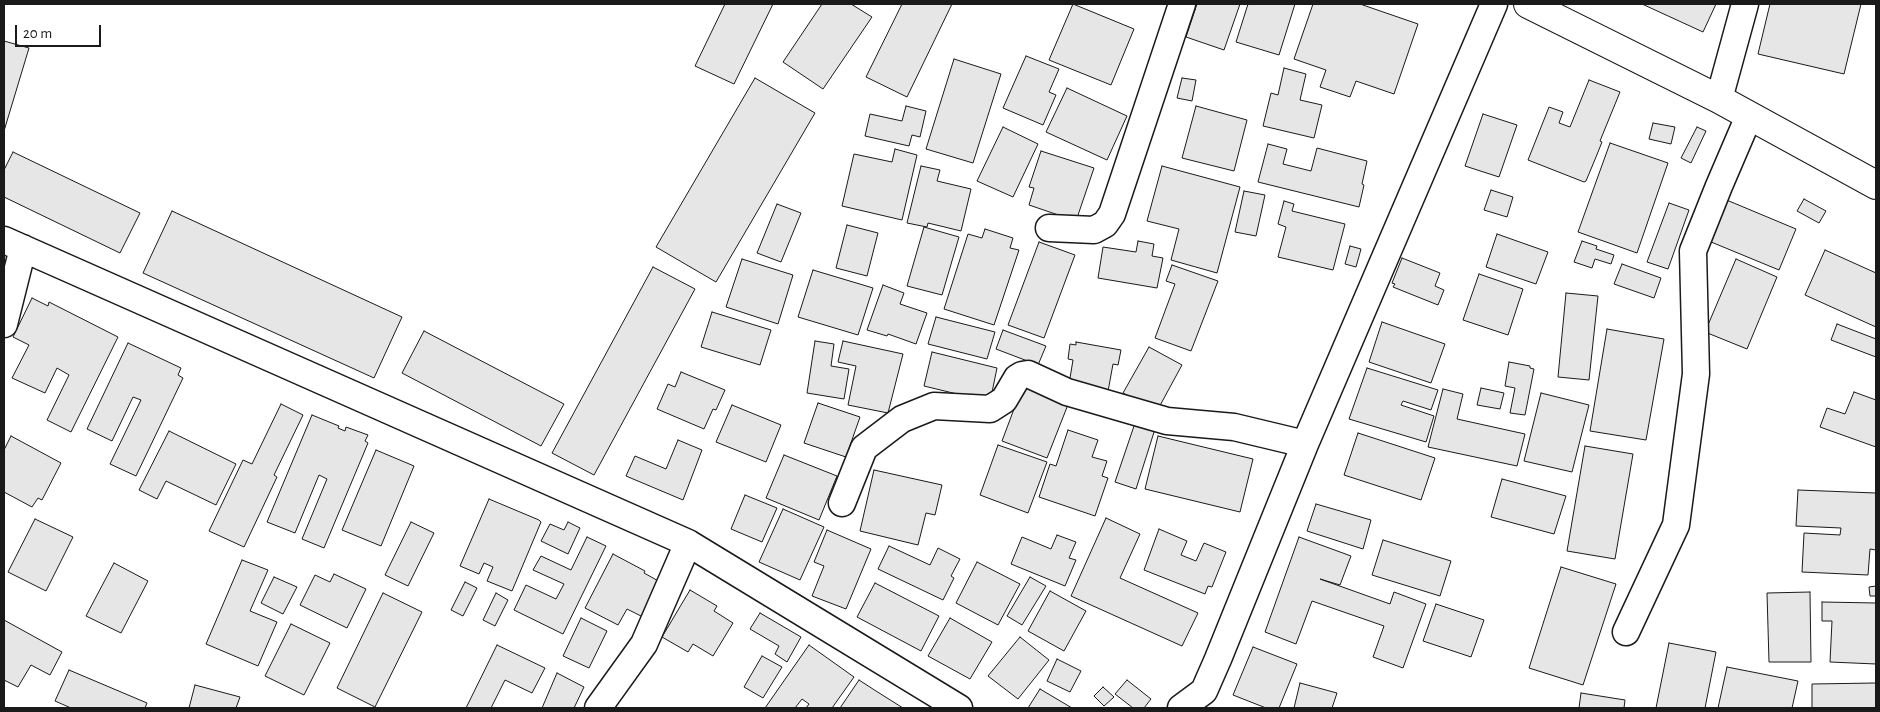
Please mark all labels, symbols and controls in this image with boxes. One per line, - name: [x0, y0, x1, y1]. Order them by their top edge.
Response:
- scale bar: [18, 15, 104, 47]
- text: 20 m: [23, 26, 52, 41]

